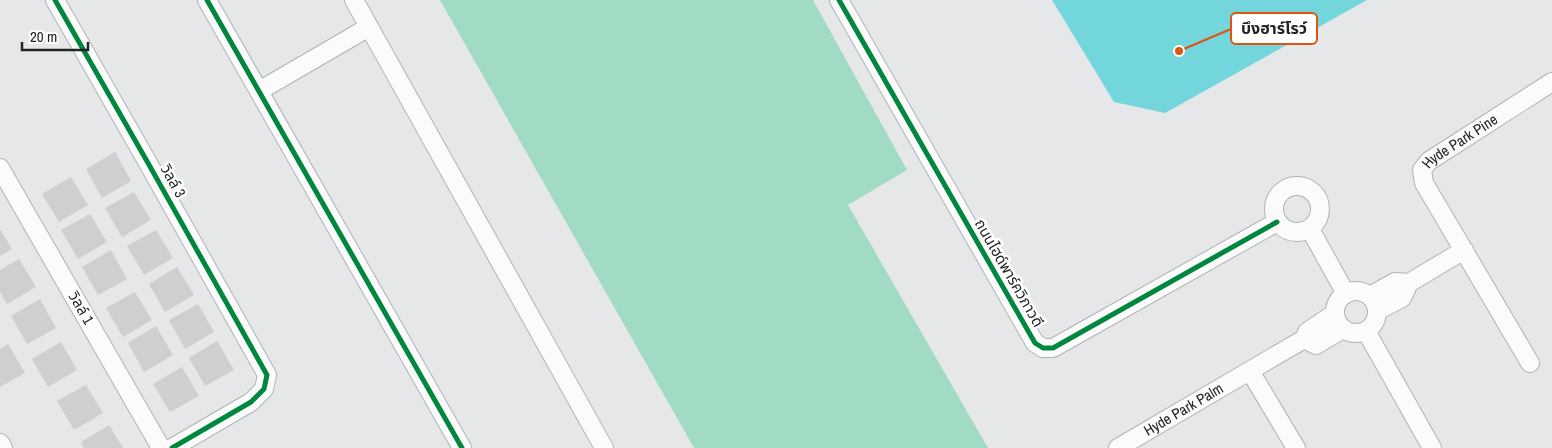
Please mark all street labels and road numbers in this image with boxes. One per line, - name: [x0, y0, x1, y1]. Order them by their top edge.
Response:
- street label: Hyde Park Pine: [1416, 109, 1502, 172]
- street label: วิลล์ 3: [156, 160, 191, 201]
- street label: ถนนไฮด์พาร์ควิภาวดี: [970, 215, 1049, 331]
- street label: วิลล์ 1: [63, 287, 99, 328]
- street label: Hyde Park Palm: [1140, 378, 1227, 441]

